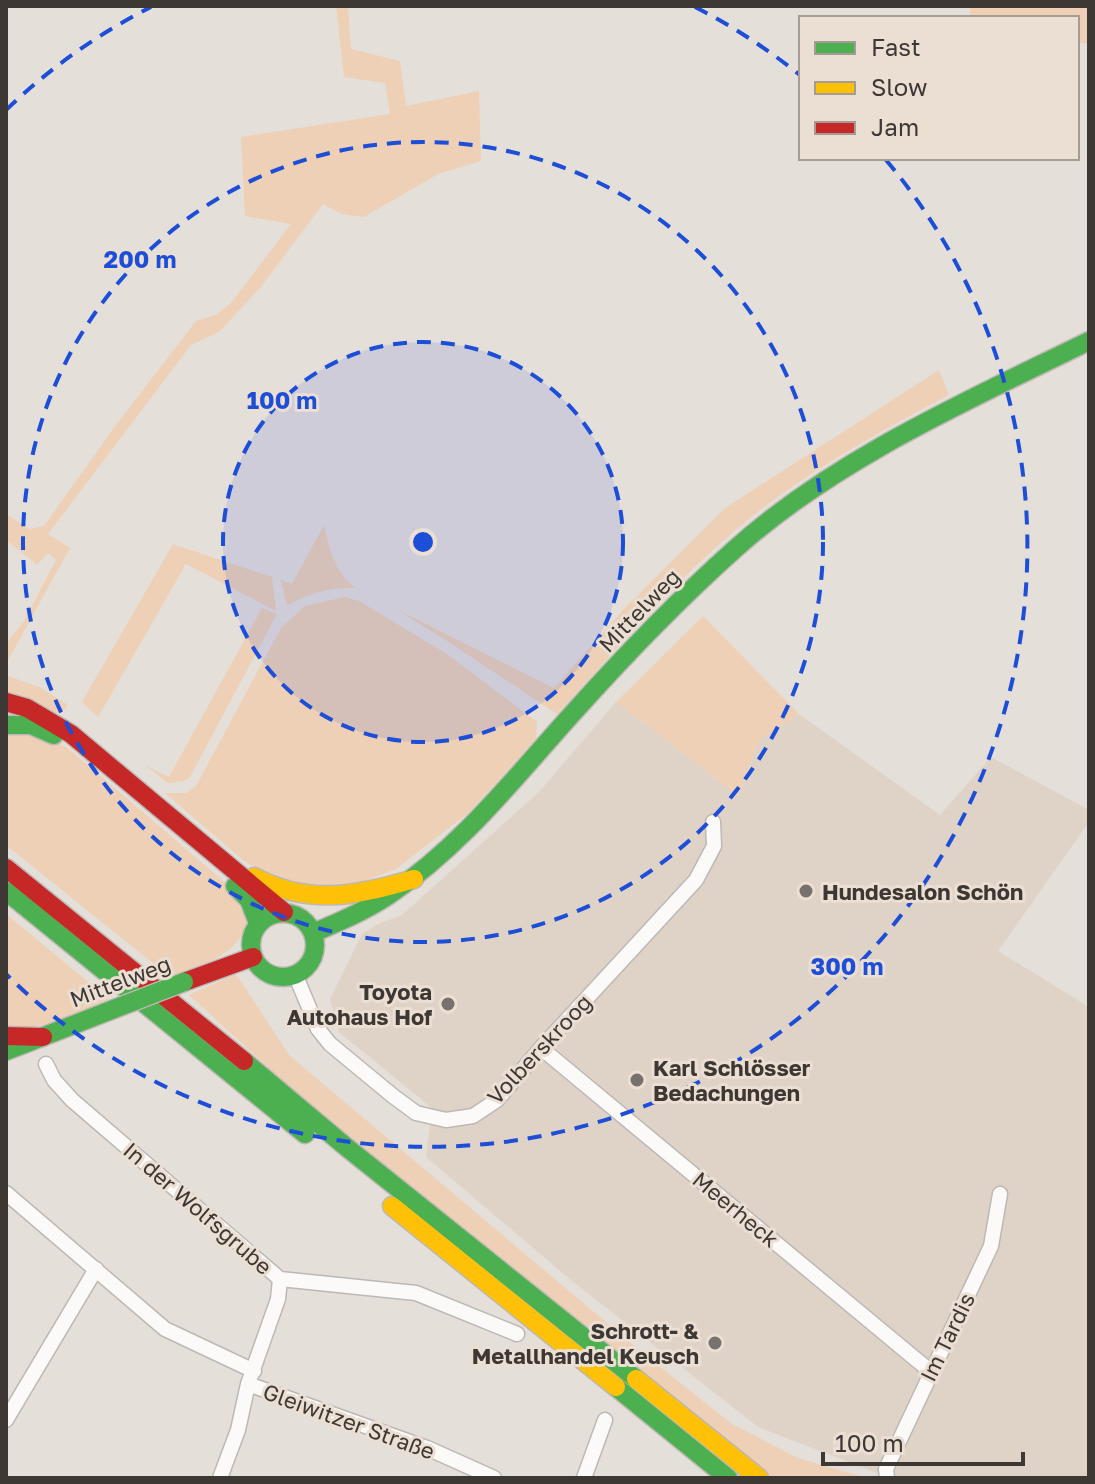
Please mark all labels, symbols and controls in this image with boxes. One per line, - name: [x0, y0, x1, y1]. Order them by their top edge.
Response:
- legend: [799, 16, 1079, 160]
- text: Fast: [871, 32, 921, 61]
- text: Slow: [871, 72, 927, 101]
- text: Jam: [871, 112, 919, 141]
- text: 200 m: [104, 244, 176, 273]
- text: 100 m: [247, 385, 317, 414]
- centre of rings: [409, 528, 437, 556]
- street label: Mittelweg: [593, 563, 685, 657]
- place label: Hundesalon Schön: [822, 878, 1023, 905]
- marker: Hundesalon Schön: [797, 882, 815, 900]
- street label: Mittelweg: [66, 949, 174, 1013]
- text: 300 m: [811, 951, 883, 980]
- place label: Toyota Autohaus Hof: [287, 978, 432, 1030]
- street label: Volberskroog: [481, 988, 597, 1110]
- marker: Toyota Autohaus Hof: [439, 995, 457, 1013]
- place label: Karl Schlösser Bedachungen: [653, 1054, 811, 1106]
- marker: Karl Schlösser Bedachungen: [628, 1071, 646, 1089]
- street label: In der Wolfsgrube: [118, 1136, 278, 1280]
- street label: Meerheck: [688, 1165, 784, 1253]
- street label: Im Tardis: [914, 1288, 980, 1386]
- place label: Schrott- & Metallhandel Keusch: [472, 1317, 699, 1369]
- marker: Schrott- & Metallhandel Keusch: [706, 1334, 724, 1352]
- street label: Gleiwitzer Straße: [259, 1377, 439, 1465]
- scale bar: [823, 1416, 1023, 1466]
- text: 100 m: [835, 1428, 904, 1457]

